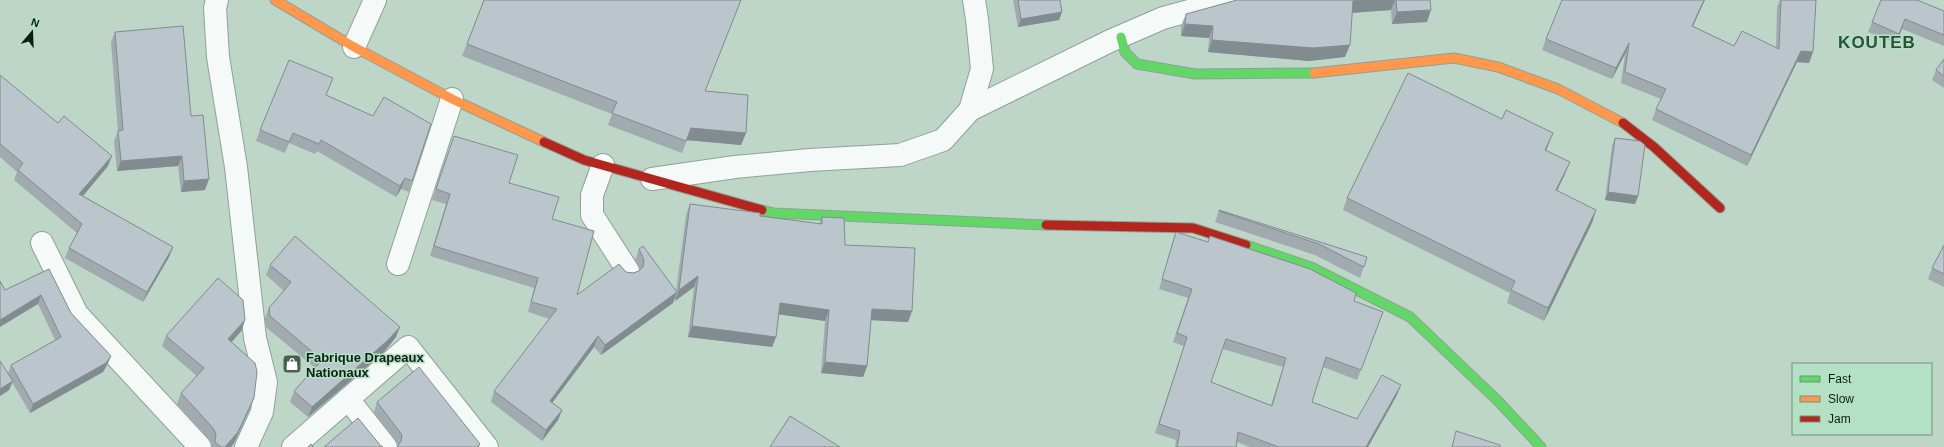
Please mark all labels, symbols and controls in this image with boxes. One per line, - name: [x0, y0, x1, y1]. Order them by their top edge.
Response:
- north arrow: [12, 12, 52, 52]
- text: N: [30, 16, 41, 30]
- district label: KOUTEB: [1838, 33, 1916, 52]
- place label: Fabrique Drapeaux Nationaux: [306, 350, 425, 380]
- shop icon: Fabrique Drapeaux Nationaux: [281, 353, 303, 375]
- legend: [1792, 363, 1932, 435]
- text: Fast: [1828, 372, 1852, 386]
- text: Slow: [1828, 392, 1854, 406]
- text: Jam: [1828, 412, 1851, 426]

